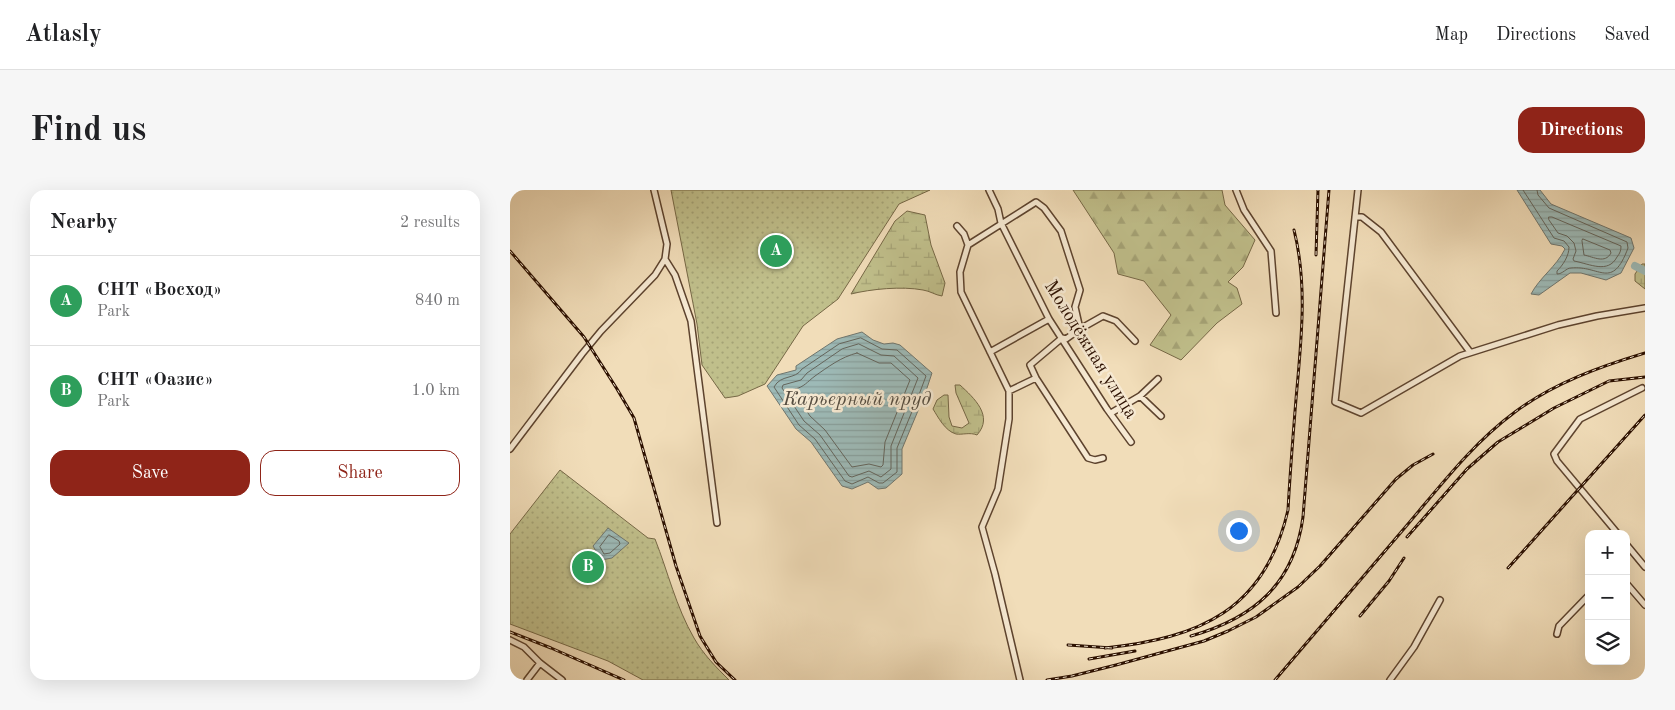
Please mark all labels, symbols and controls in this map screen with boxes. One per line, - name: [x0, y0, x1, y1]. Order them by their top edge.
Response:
- text: Atlasly: [25, 23, 102, 47]
- text: Map: [1435, 26, 1468, 44]
- text: Directions: [1496, 26, 1576, 44]
- text: Saved: [1604, 26, 1650, 44]
- button: Directions: [1518, 107, 1645, 153]
- text: Find us: [30, 113, 146, 148]
- text: Nearby: [50, 212, 118, 233]
- text: 2 results: [400, 215, 460, 231]
- pin: A: [760, 232, 792, 270]
- street label: Молодёжная улица: [1040, 277, 1141, 423]
- text: СНТ «Восход»: [97, 281, 222, 300]
- text: A: [60, 293, 72, 309]
- text: 840 m: [415, 293, 460, 309]
- text: Park: [97, 304, 130, 320]
- text: СНТ «Оазис»: [97, 371, 214, 390]
- text: B: [60, 383, 72, 399]
- text: 1.0 km: [411, 383, 460, 399]
- water label: Карьерный пруд: [782, 390, 931, 410]
- text: Park: [97, 394, 130, 410]
- button: Save: [50, 450, 250, 496]
- button: Share: [260, 450, 460, 496]
- your location: [1226, 518, 1252, 544]
- map controls: [1585, 530, 1630, 665]
- button: +: [1585, 530, 1630, 575]
- pin: B: [572, 548, 604, 586]
- button: −: [1585, 575, 1630, 620]
- button: layers: [1585, 620, 1630, 665]

